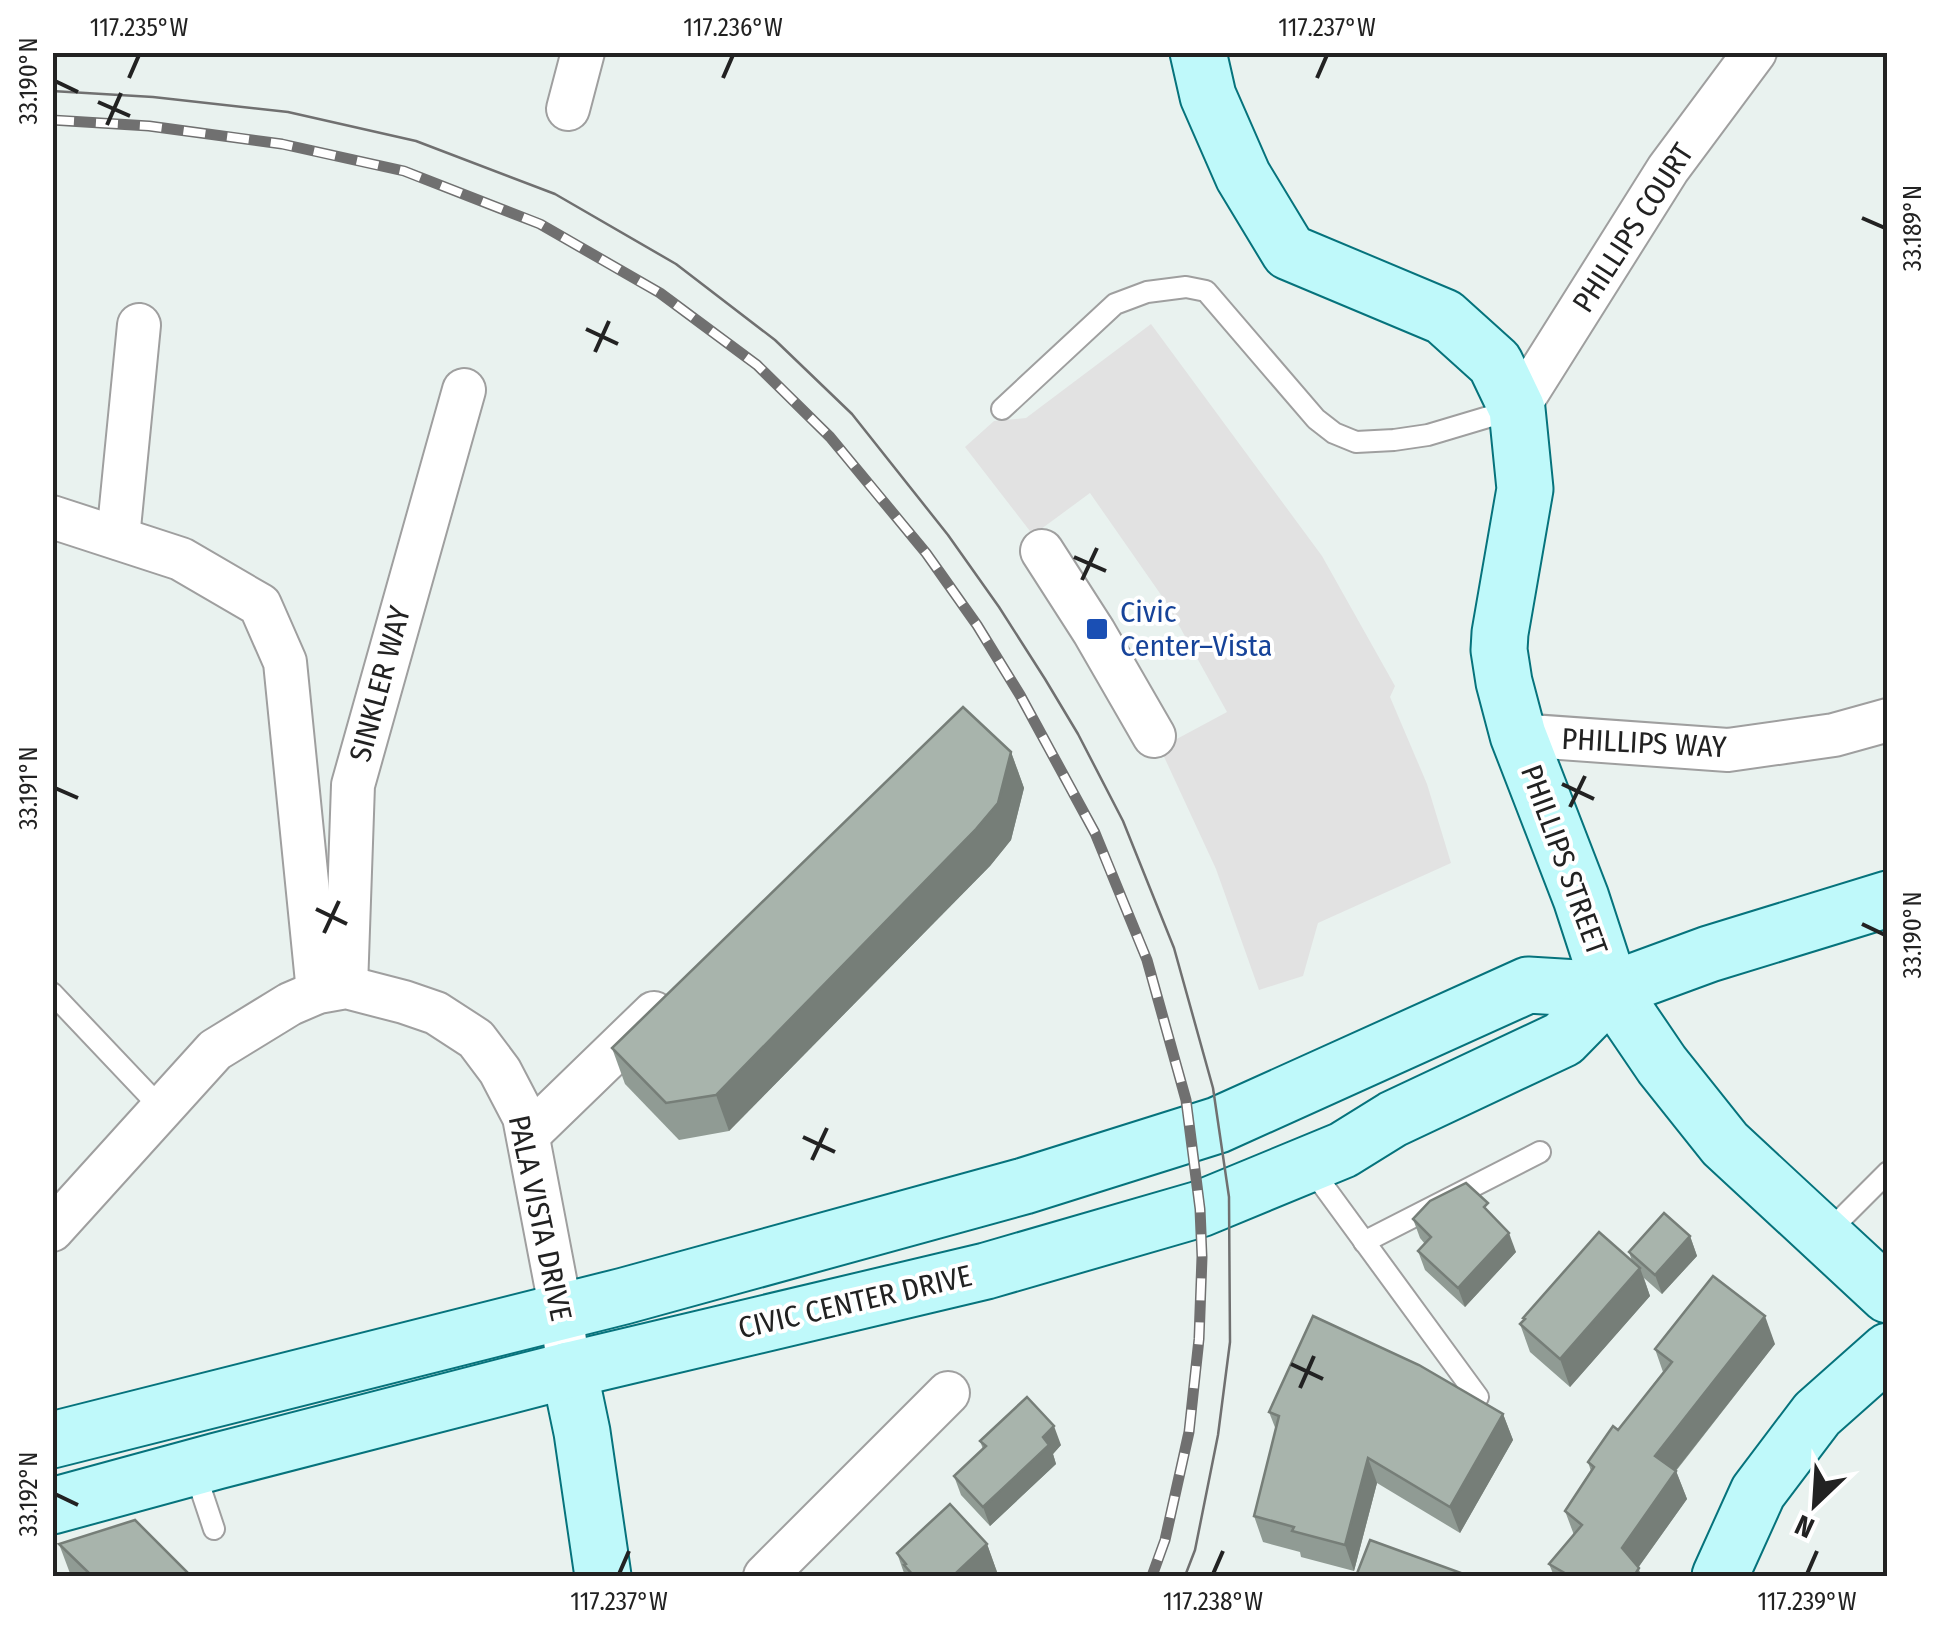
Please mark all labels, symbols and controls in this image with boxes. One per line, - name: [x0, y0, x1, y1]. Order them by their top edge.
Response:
- text: 117.235°W: [90, 13, 189, 43]
- text: 117.236°W: [683, 13, 783, 43]
- text: 117.237°W: [1278, 13, 1376, 43]
- text: 33.190°N: [14, 37, 44, 125]
- street label: PHILLIPS COURT: [1565, 137, 1701, 319]
- text: 33.189°N: [1898, 185, 1928, 271]
- place label: Civic Center–Vista: [1120, 594, 1272, 664]
- street label: SINKLER WAY: [342, 602, 418, 766]
- marker: Civic Center–Vista: [1084, 616, 1110, 642]
- street label: PHILLIPS WAY: [1561, 721, 1727, 765]
- text: 33.191°N: [14, 746, 44, 830]
- street label: PHILLIPS STREET: [1513, 760, 1615, 960]
- text: 33.190°N: [1898, 891, 1928, 979]
- street label: PALA VISTA DRIVE: [501, 1112, 579, 1324]
- street label: CIVIC CENTER DRIVE: [735, 1258, 975, 1346]
- text: 33.192°N: [14, 1452, 44, 1536]
- north arrow: [1765, 1454, 1865, 1554]
- text: N: [1790, 1508, 1819, 1545]
- text: 117.237°W: [570, 1587, 668, 1617]
- text: 117.238°W: [1163, 1587, 1263, 1617]
- text: 117.239°W: [1757, 1587, 1857, 1617]

